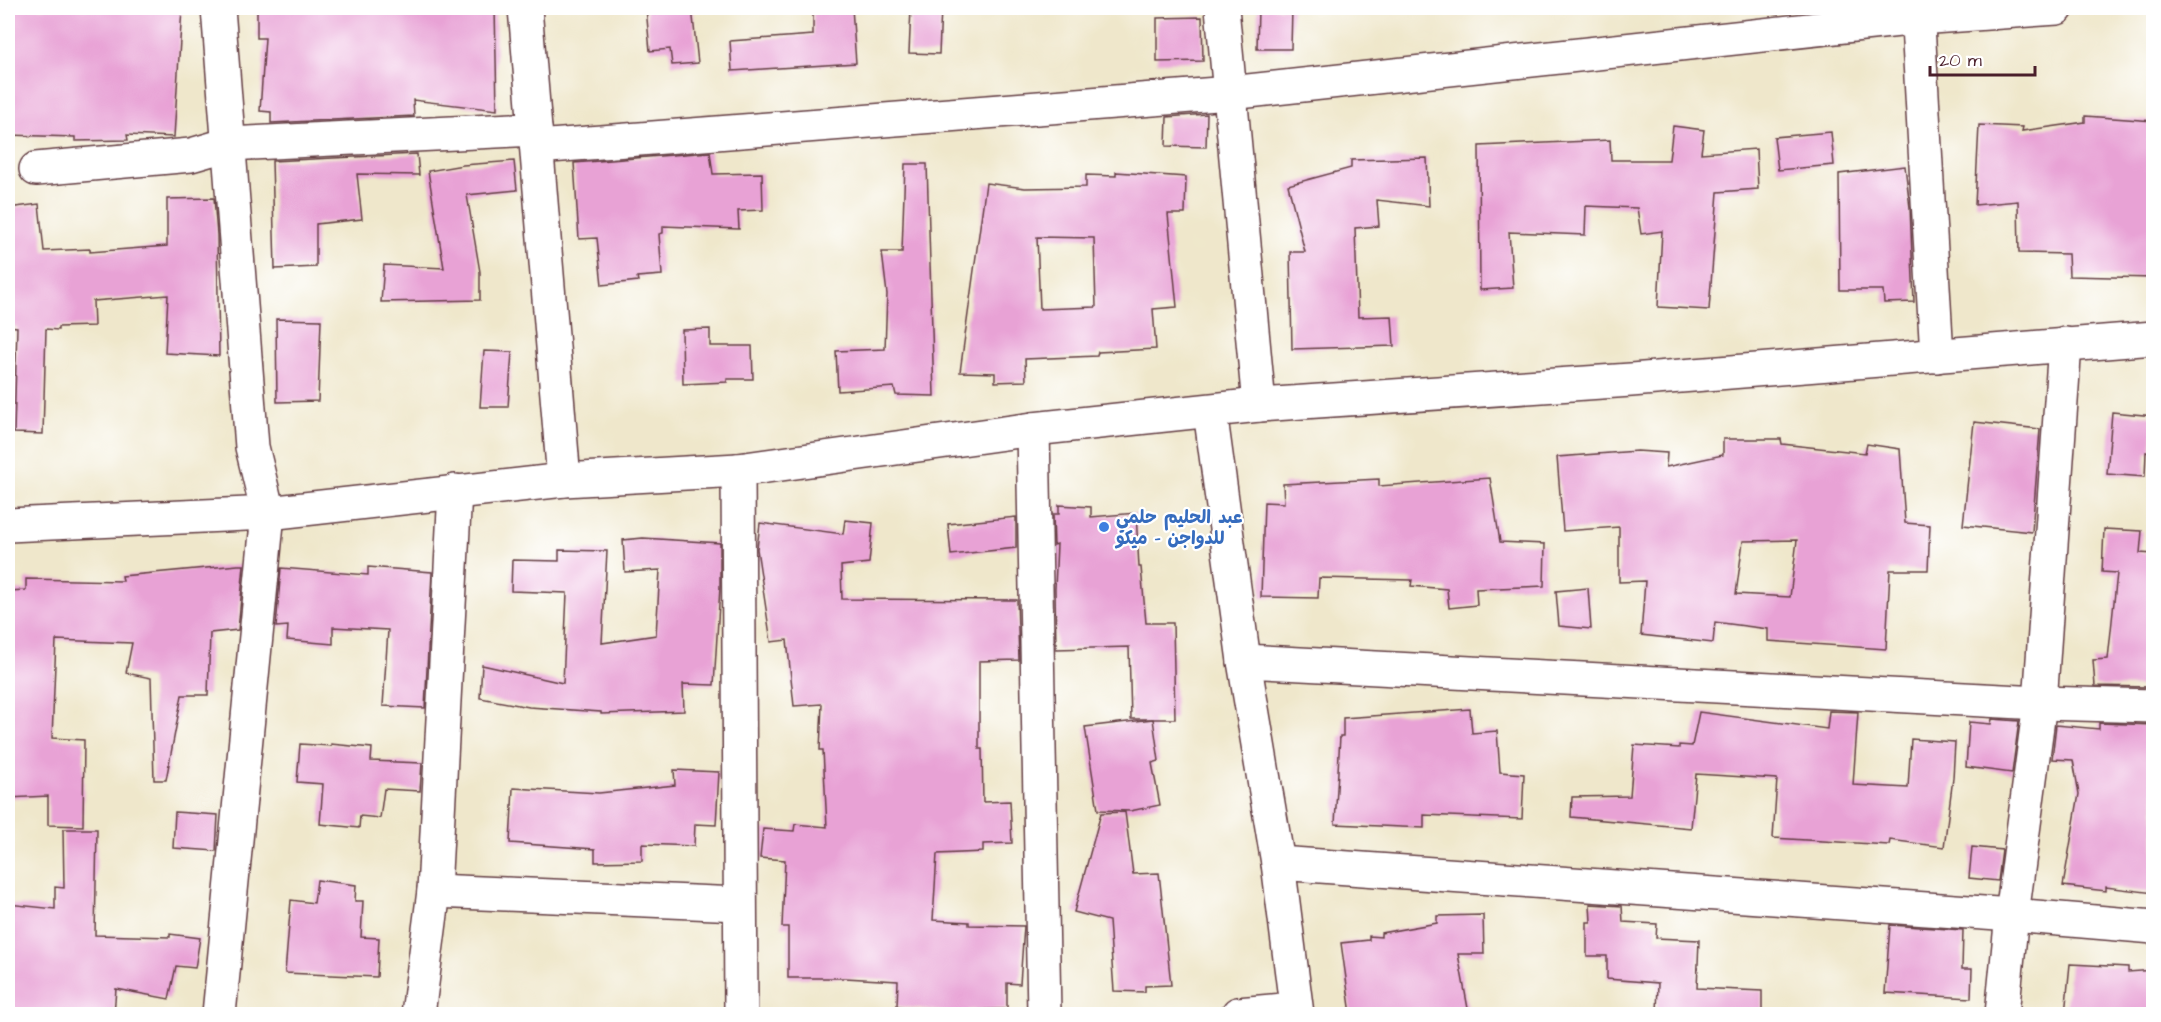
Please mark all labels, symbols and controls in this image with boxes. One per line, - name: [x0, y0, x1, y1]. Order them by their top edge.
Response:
- scale bar: [1930, 39, 2035, 77]
- text: 20 m: [1939, 48, 1982, 73]
- place label: عبد الحليم حلمي للدواجن - ميكو: [1114, 505, 1243, 551]
- marker: عبد الحليم حلمي للدواجن - ميكو: [1097, 520, 1111, 534]

